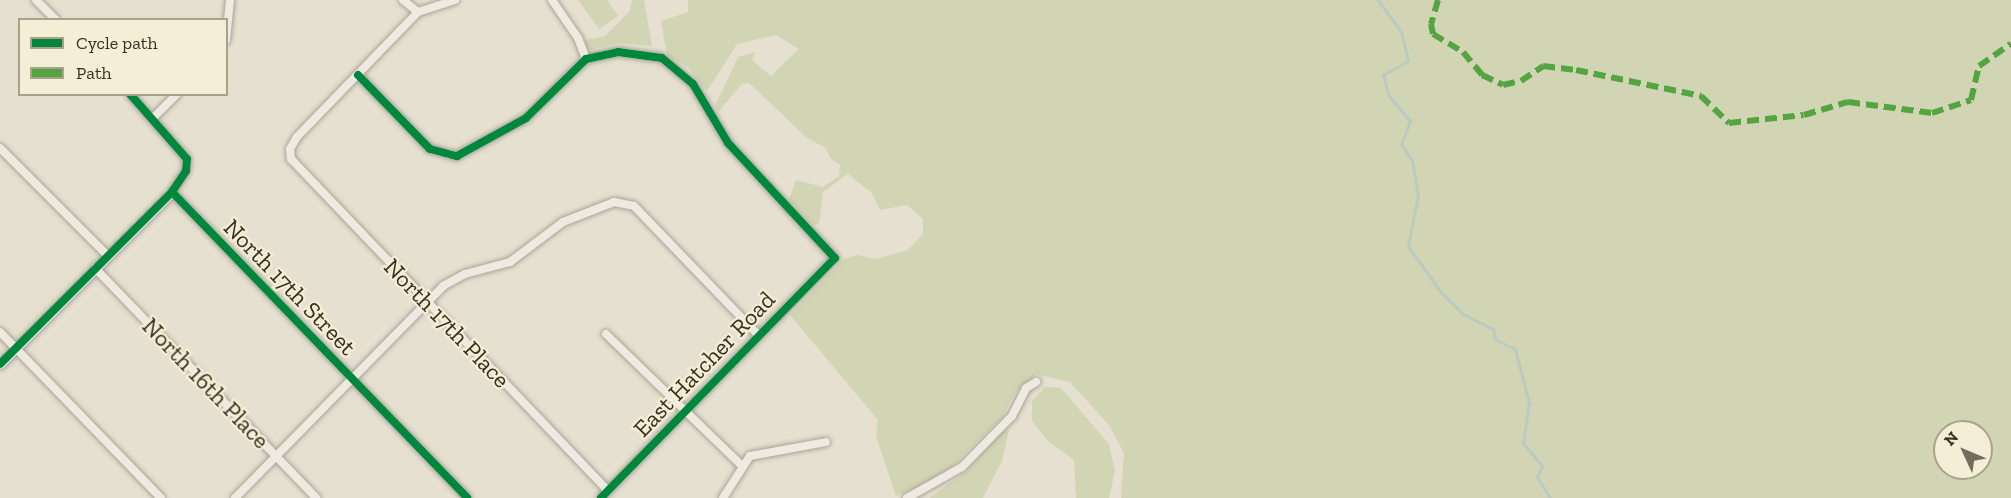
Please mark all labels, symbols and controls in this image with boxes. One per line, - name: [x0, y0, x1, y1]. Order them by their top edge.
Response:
- legend: [18, 18, 228, 96]
- text: Cycle path: [76, 32, 158, 54]
- text: Path: [76, 62, 112, 84]
- street label: North 17th Street: [218, 213, 362, 361]
- street label: North 17th Place: [378, 252, 516, 394]
- street label: East Hatcher Road: [627, 285, 781, 443]
- street label: North 16th Place: [136, 311, 276, 455]
- north arrow: [1933, 420, 1993, 480]
- text: N: [1940, 428, 1962, 450]

